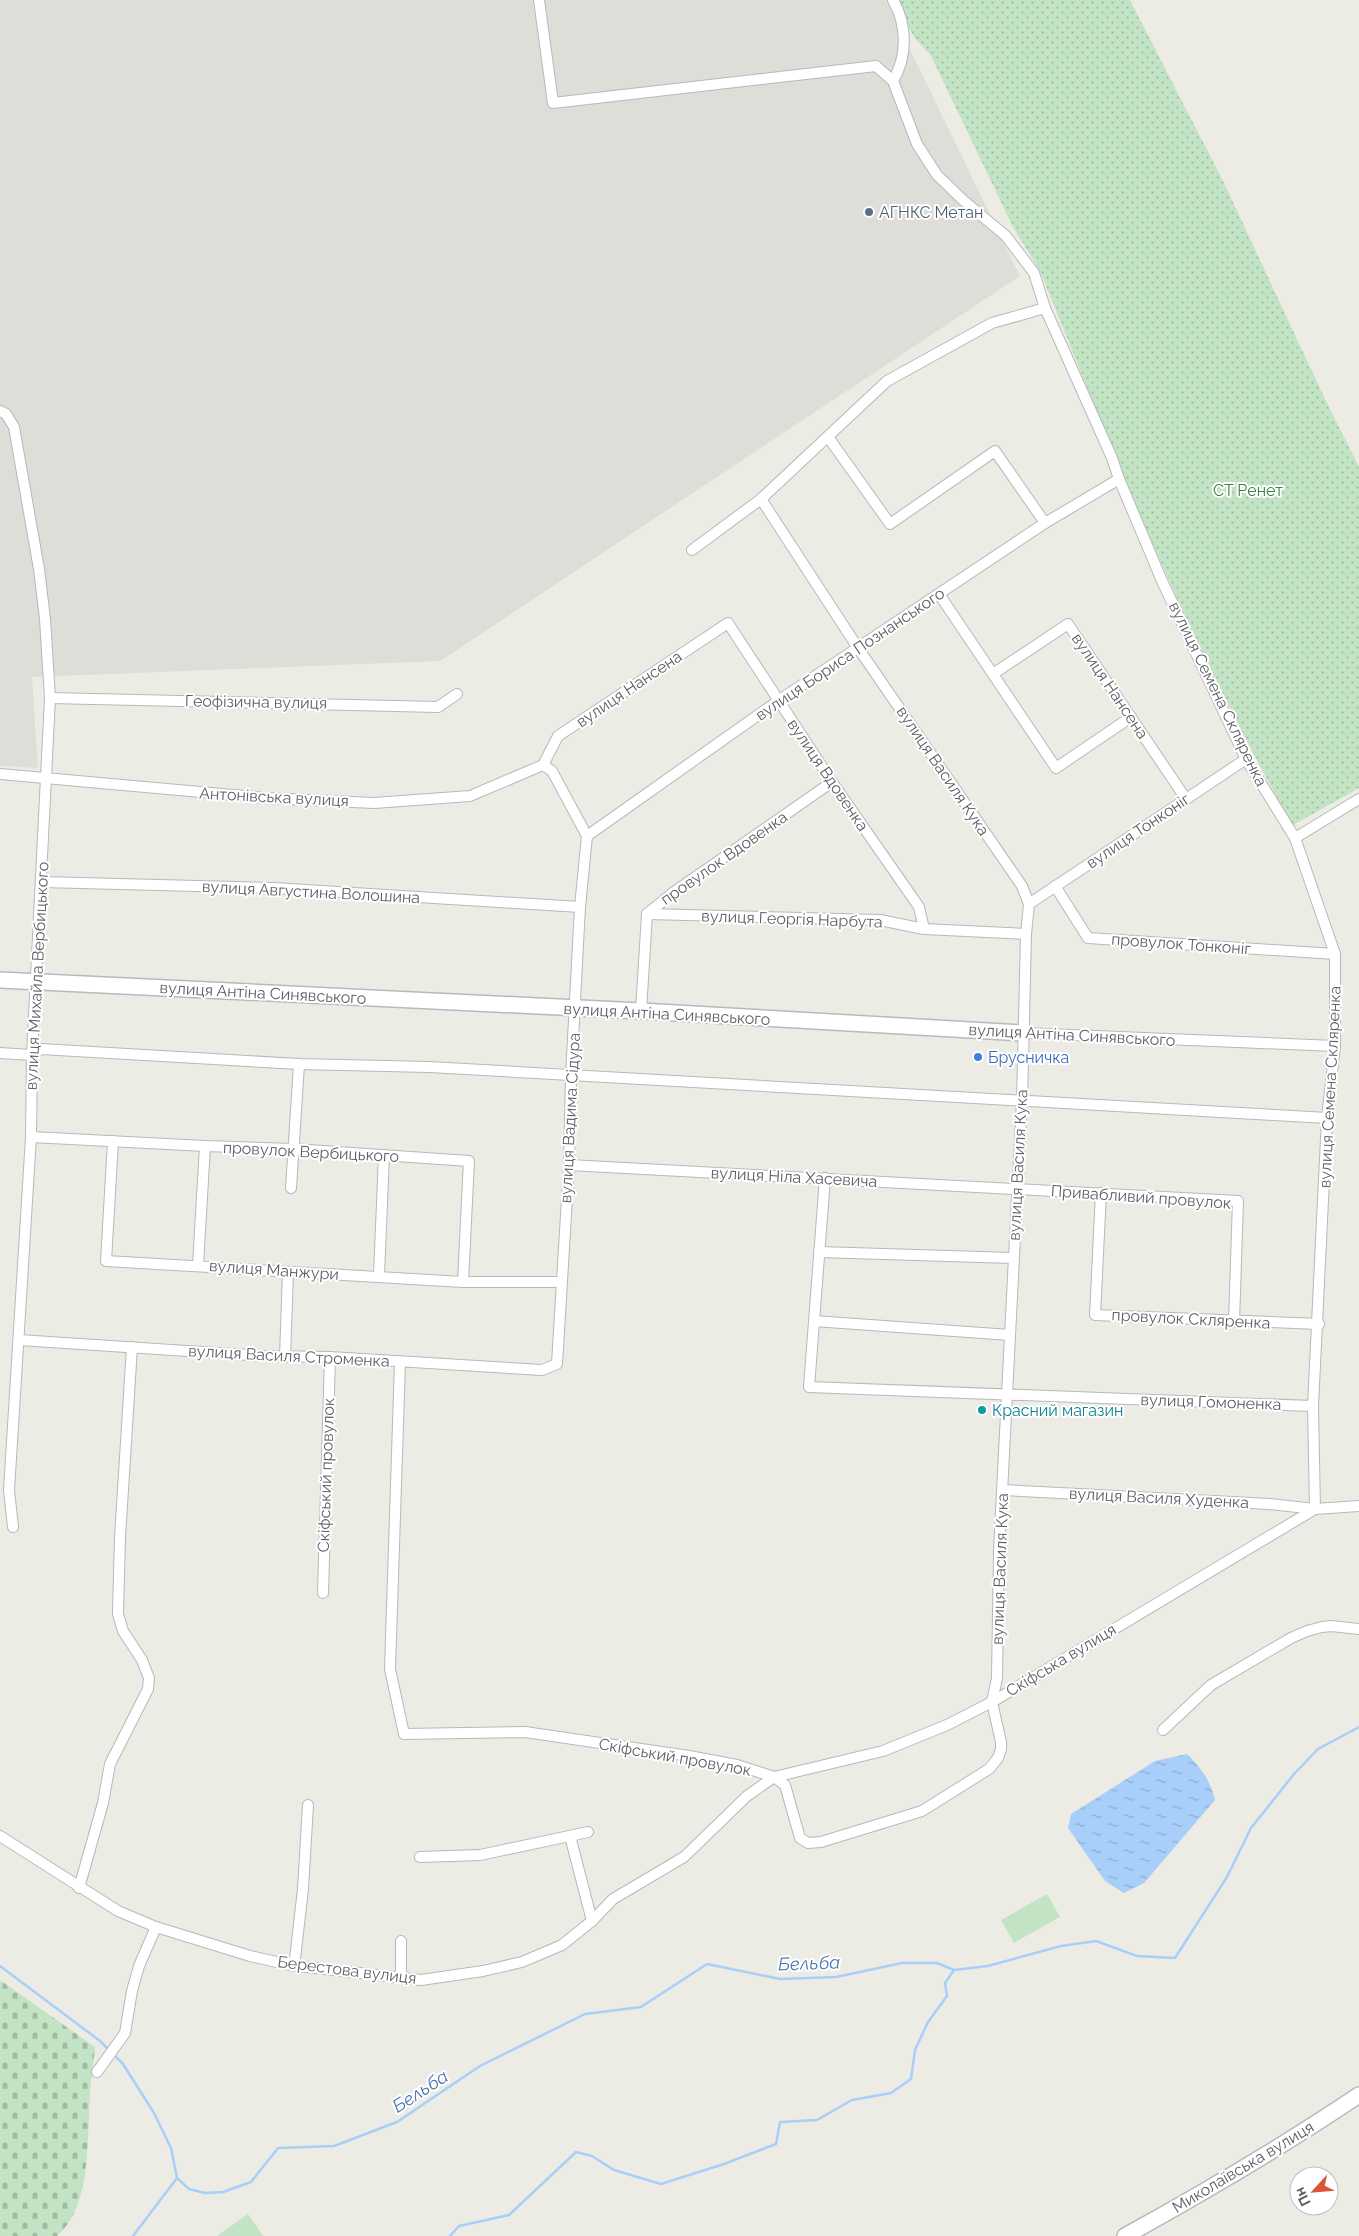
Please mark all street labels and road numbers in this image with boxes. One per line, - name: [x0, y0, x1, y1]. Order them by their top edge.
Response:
- street label: вулиця Бориса Познанського: [752, 583, 948, 725]
- street label: вулиця Семена Скляренка: [1165, 599, 1271, 789]
- street label: вулиця Нансена: [1068, 630, 1152, 742]
- street label: вулиця Нансена: [573, 647, 685, 731]
- street label: Геофізична вулиця: [185, 691, 327, 713]
- street label: вулиця Василя Кука: [893, 703, 993, 839]
- street label: вулиця Вдовенка: [783, 715, 873, 835]
- street label: Антонівська вулиця: [199, 784, 349, 810]
- street label: вулиця Тонконіг: [1083, 789, 1194, 873]
- street label: провулок Вдовенка: [657, 807, 791, 909]
- street label: вулиця Михайла Вербицького: [22, 861, 52, 1091]
- street label: вулиця Августина Волошина: [201, 877, 421, 907]
- street label: вулиця Георгія Нарбута: [701, 906, 883, 932]
- street label: провулок Тонконіг: [1111, 930, 1252, 958]
- street label: вулиця Антіна Синявського: [159, 978, 367, 1008]
- street label: вулиця Семена Скляренка: [1315, 985, 1345, 1189]
- street label: вулиця Антіна Синявського: [563, 999, 771, 1029]
- street label: вулиця Антіна Синявського: [968, 1020, 1176, 1050]
- street label: вулиця Вадима Сідура: [556, 1032, 584, 1204]
- street label: вулиця Василя Кука: [1005, 1089, 1031, 1241]
- street label: провулок Вербицького: [222, 1138, 400, 1166]
- street label: вулиця Ніла Хасевича: [710, 1163, 878, 1191]
- street label: Привабливий провулок: [1050, 1181, 1232, 1213]
- street label: вулиця Манжури: [208, 1256, 340, 1284]
- street label: провулок Скляренка: [1111, 1305, 1271, 1333]
- street label: вулиця Василя Строменка: [188, 1341, 390, 1371]
- street label: вулиця Гомоненка: [1140, 1390, 1282, 1414]
- street label: Скіфський провулок: [314, 1397, 338, 1553]
- street label: вулиця Василя Худенка: [1068, 1484, 1250, 1512]
- street label: вулиця Василя Кука: [988, 1493, 1012, 1645]
- street label: Скіфська вулиця: [1003, 1620, 1119, 1700]
- street label: Скіфський провулок: [597, 1734, 753, 1780]
- street label: Берестова вулиця: [276, 1952, 418, 1988]
- street label: Миколаївська вулиця: [1169, 2117, 1317, 2217]

